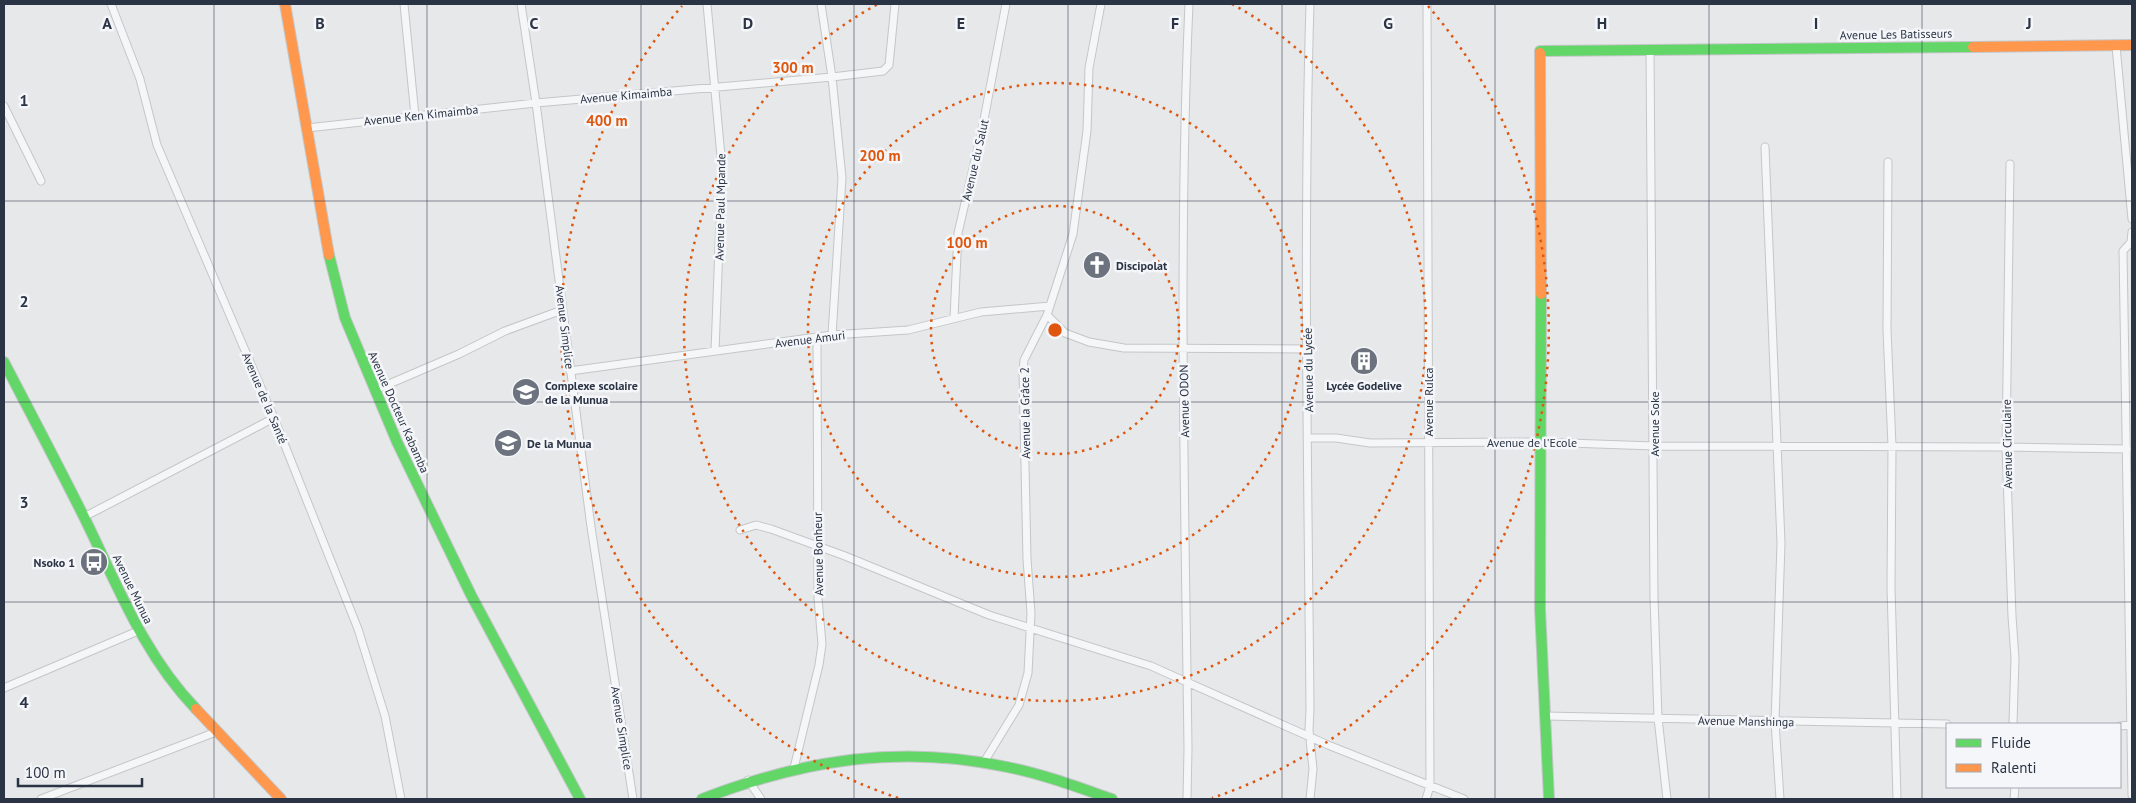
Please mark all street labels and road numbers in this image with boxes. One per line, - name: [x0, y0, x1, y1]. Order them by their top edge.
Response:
- street label: Avenue Les Batisseurs: [1840, 26, 1952, 42]
- street label: Avenue Kimaimba: [579, 84, 673, 106]
- street label: Avenue Ken Kimaimba: [363, 102, 479, 128]
- street label: Avenue du Salut: [958, 118, 992, 202]
- street label: Avenue Paul Mpande: [712, 153, 728, 261]
- street label: Avenue Simplice: [552, 284, 578, 370]
- street label: Avenue Amuri: [774, 327, 846, 351]
- street label: Avenue du Lycée: [1300, 328, 1316, 412]
- street label: Avenue Docteur Kabamba: [365, 349, 433, 475]
- street label: Avenue de la Santé: [239, 350, 291, 446]
- street label: Avenue ODON: [1176, 364, 1192, 438]
- street label: Avenue la Grâce 2: [1017, 367, 1033, 459]
- street label: Avenue Rulca: [1421, 367, 1436, 437]
- street label: Avenue Soke: [1647, 391, 1662, 457]
- street label: Avenue Circulaire: [1999, 399, 2015, 489]
- street label: Avenue de l'Ecole: [1487, 435, 1577, 450]
- street label: Avenue Bonheur: [810, 512, 826, 596]
- street label: Avenue Munua: [110, 552, 156, 626]
- street label: Avenue Simplice: [608, 685, 636, 771]
- street label: Avenue Manshinga: [1698, 713, 1794, 729]

